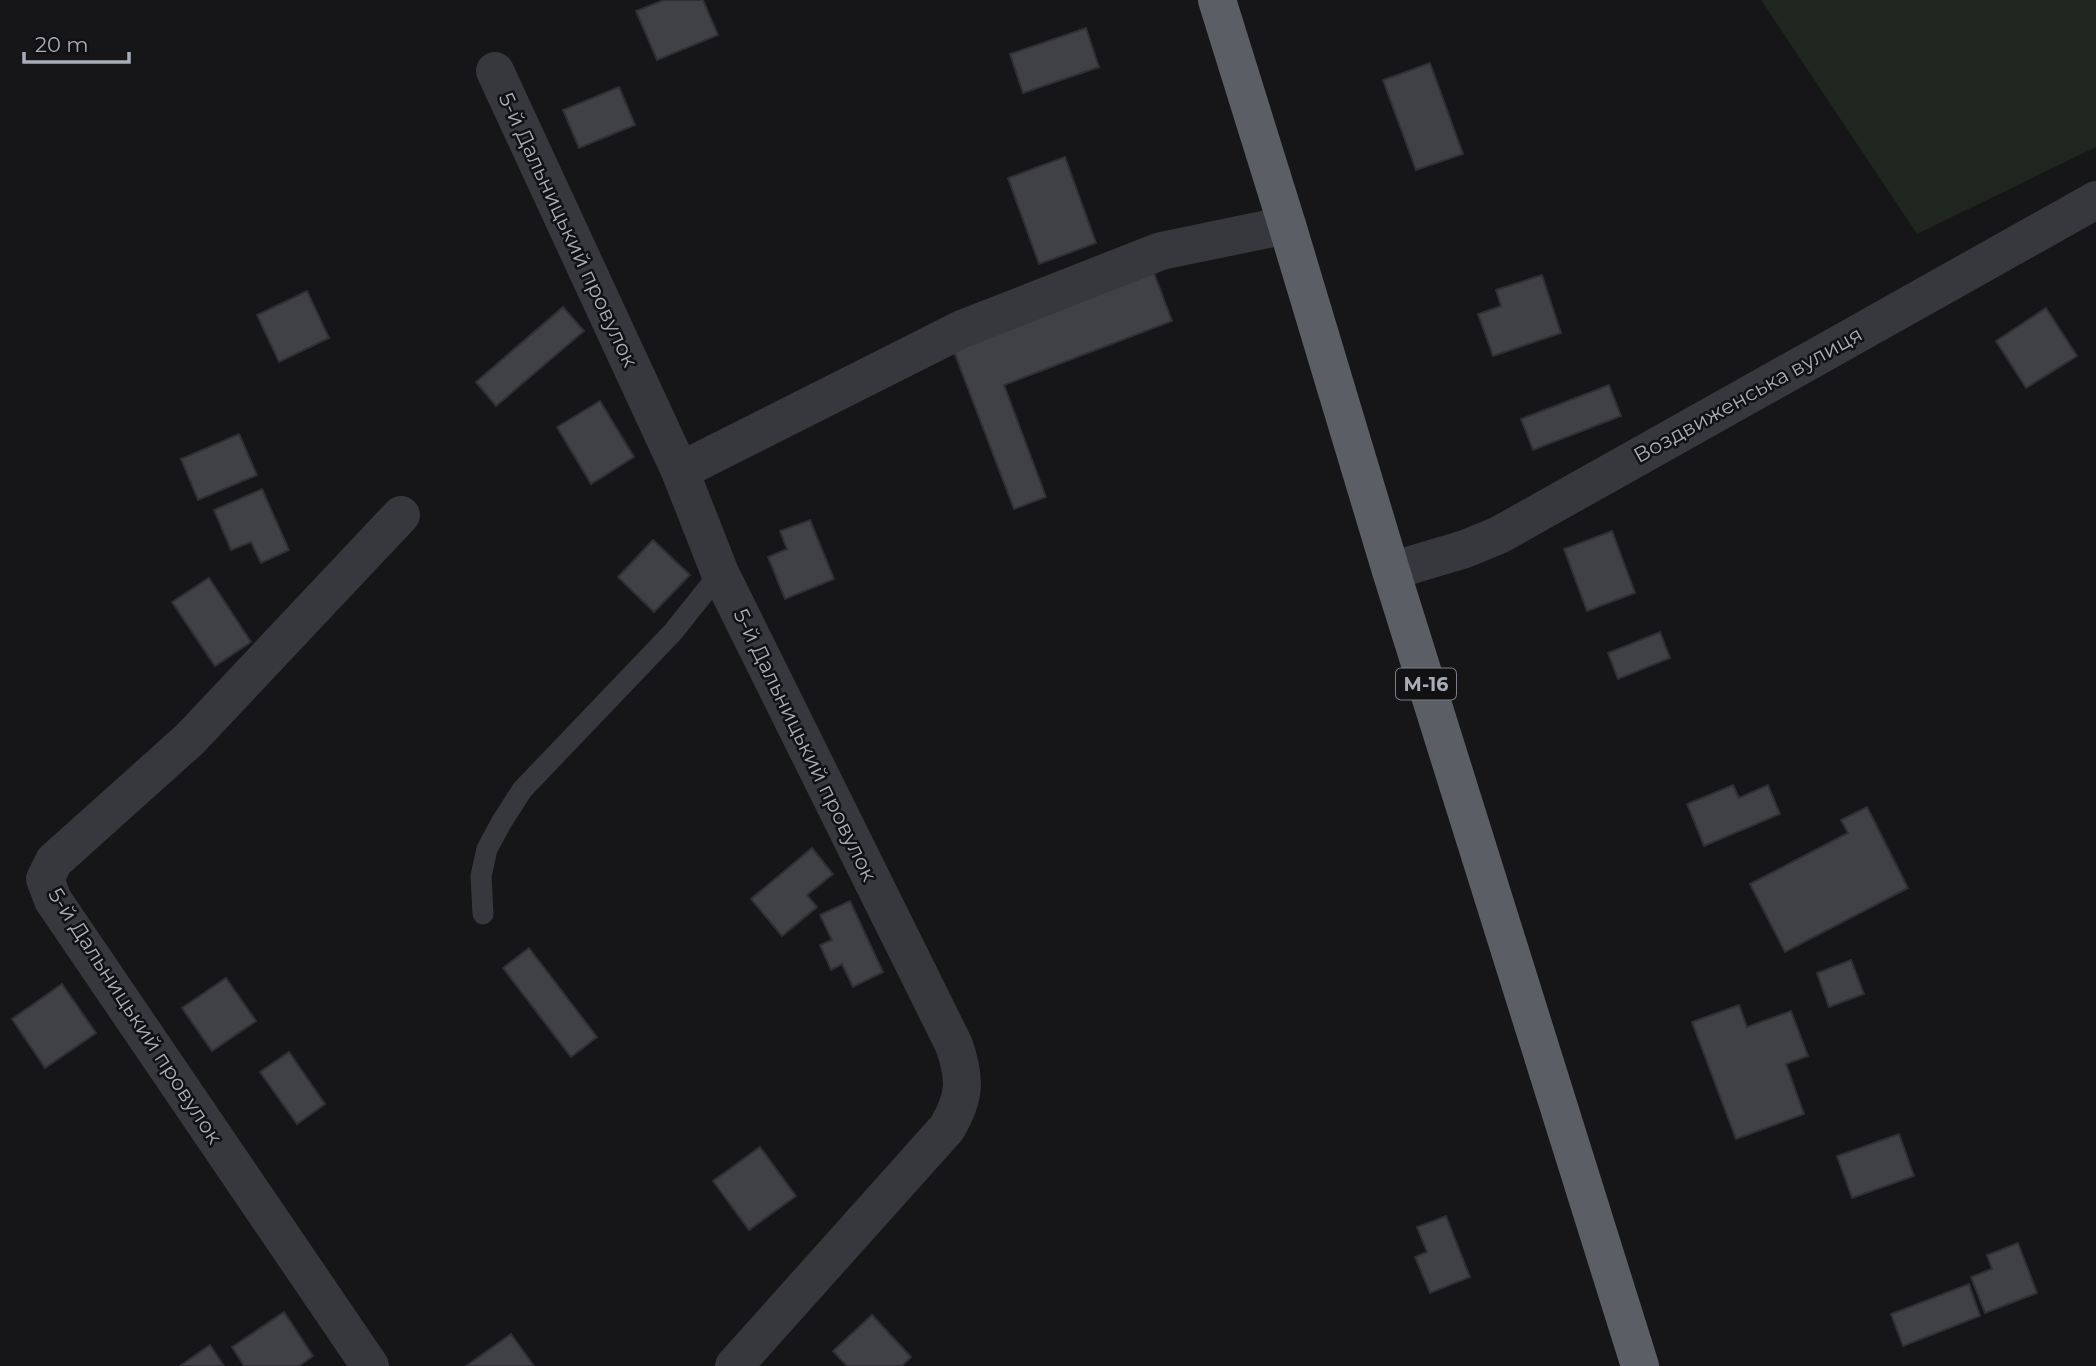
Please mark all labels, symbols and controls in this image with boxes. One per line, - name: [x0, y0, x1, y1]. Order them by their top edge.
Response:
- scale bar: [24, 21, 130, 65]
- text: 20 m: [35, 32, 89, 57]
- street label: 5-й Дальницький провулок: [494, 89, 643, 371]
- street label: Воздвиженська вулиця: [1629, 321, 1866, 468]
- street label: 5-й Дальницький провулок: [728, 604, 882, 885]
- road number: М-16: [1396, 668, 1456, 699]
- street label: 5-й Дальницький провулок: [43, 883, 228, 1148]

